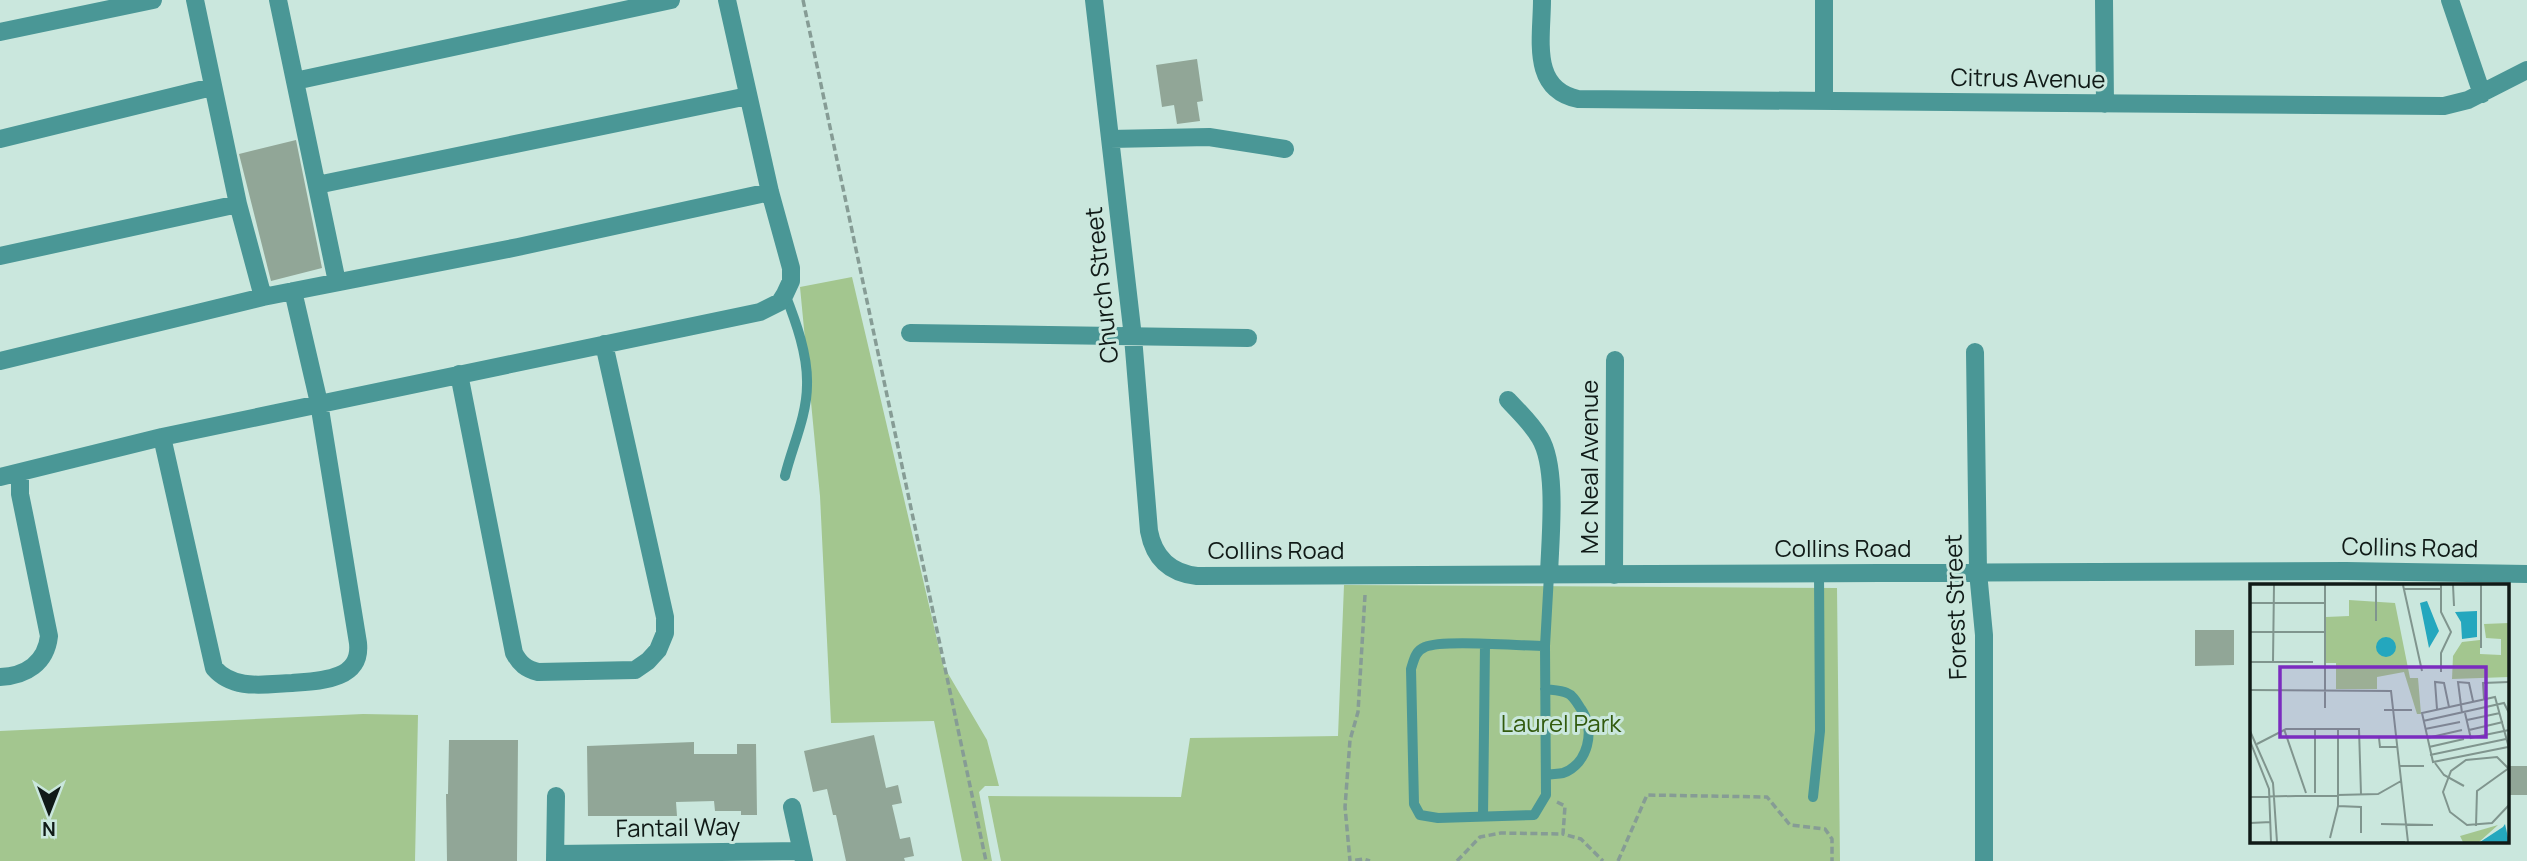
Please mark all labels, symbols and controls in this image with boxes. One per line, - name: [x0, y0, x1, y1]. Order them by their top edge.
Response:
- street label: Citrus Avenue: [1950, 60, 2106, 95]
- street label: Church Street: [1076, 205, 1125, 365]
- street label: Mc Neal Avenue: [1572, 380, 1605, 554]
- street label: Collins Road: [2341, 529, 2479, 564]
- street label: Collins Road: [1775, 531, 1911, 564]
- street label: Collins Road: [1208, 533, 1344, 566]
- street label: Forest Street: [1935, 534, 1974, 681]
- inset map: [2250, 584, 2510, 844]
- park label: Laurel Park: [1501, 706, 1622, 739]
- north arrow: [14, 777, 84, 847]
- street label: Fantail Way: [615, 809, 741, 844]
- text: N: [42, 816, 56, 842]

